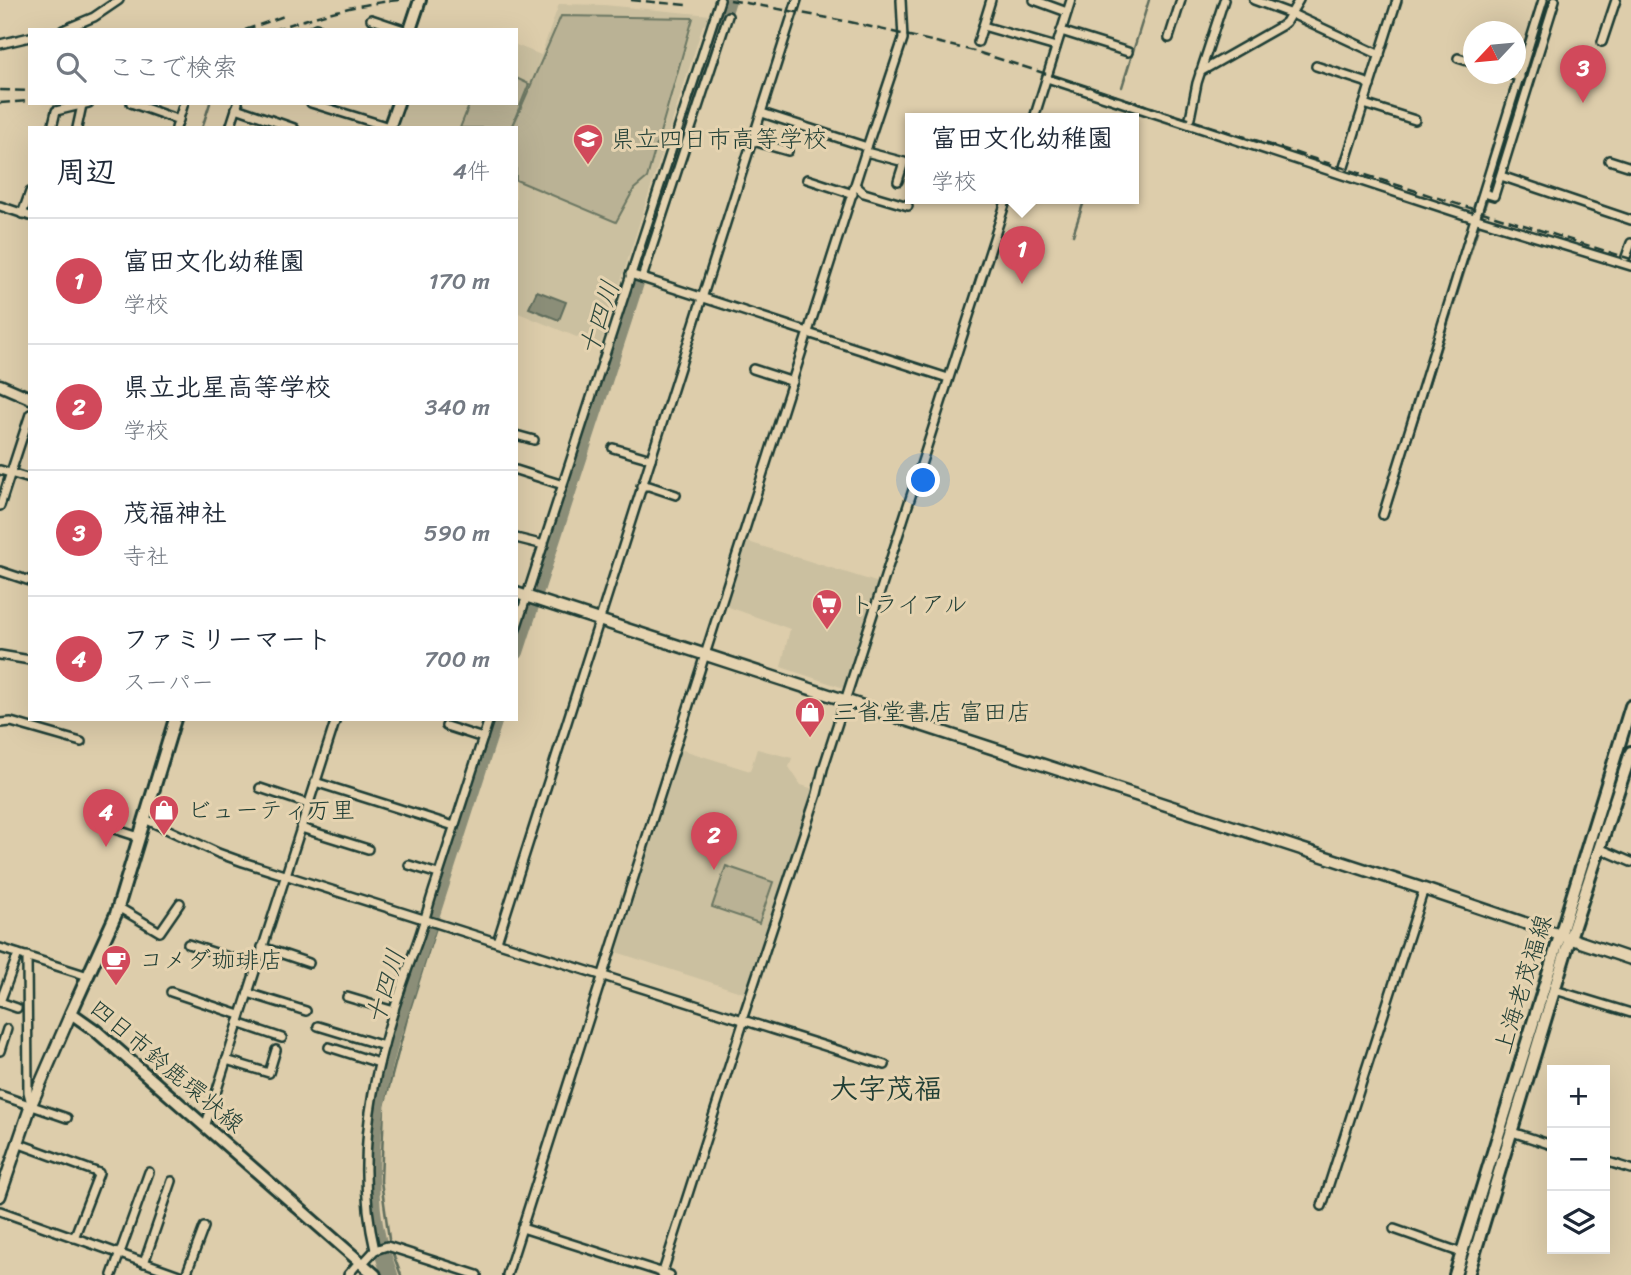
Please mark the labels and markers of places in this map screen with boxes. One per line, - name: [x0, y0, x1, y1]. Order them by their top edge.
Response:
- pin: 3: [1560, 45, 1606, 103]
- place label: 県立四日市高等学校: [611, 118, 827, 160]
- school or university icon: 県立四日市高等学校: [571, 122, 605, 166]
- pin: 1: [999, 226, 1045, 284]
- place label: トライアル: [850, 583, 968, 625]
- supermarket icon: トライアル: [810, 587, 844, 631]
- place label: 三省堂書店 富田店: [833, 691, 1031, 733]
- shop icon: 三省堂書店 富田店: [793, 695, 827, 739]
- pin: 4: [83, 789, 129, 847]
- place label: ビューティ万里: [187, 789, 355, 831]
- shop icon: ビューティ万里: [147, 793, 181, 837]
- pin: 2: [691, 812, 737, 870]
- place label: コメダ珈琲店: [139, 939, 283, 981]
- cafe icon: コメダ珈琲店: [99, 943, 133, 987]

